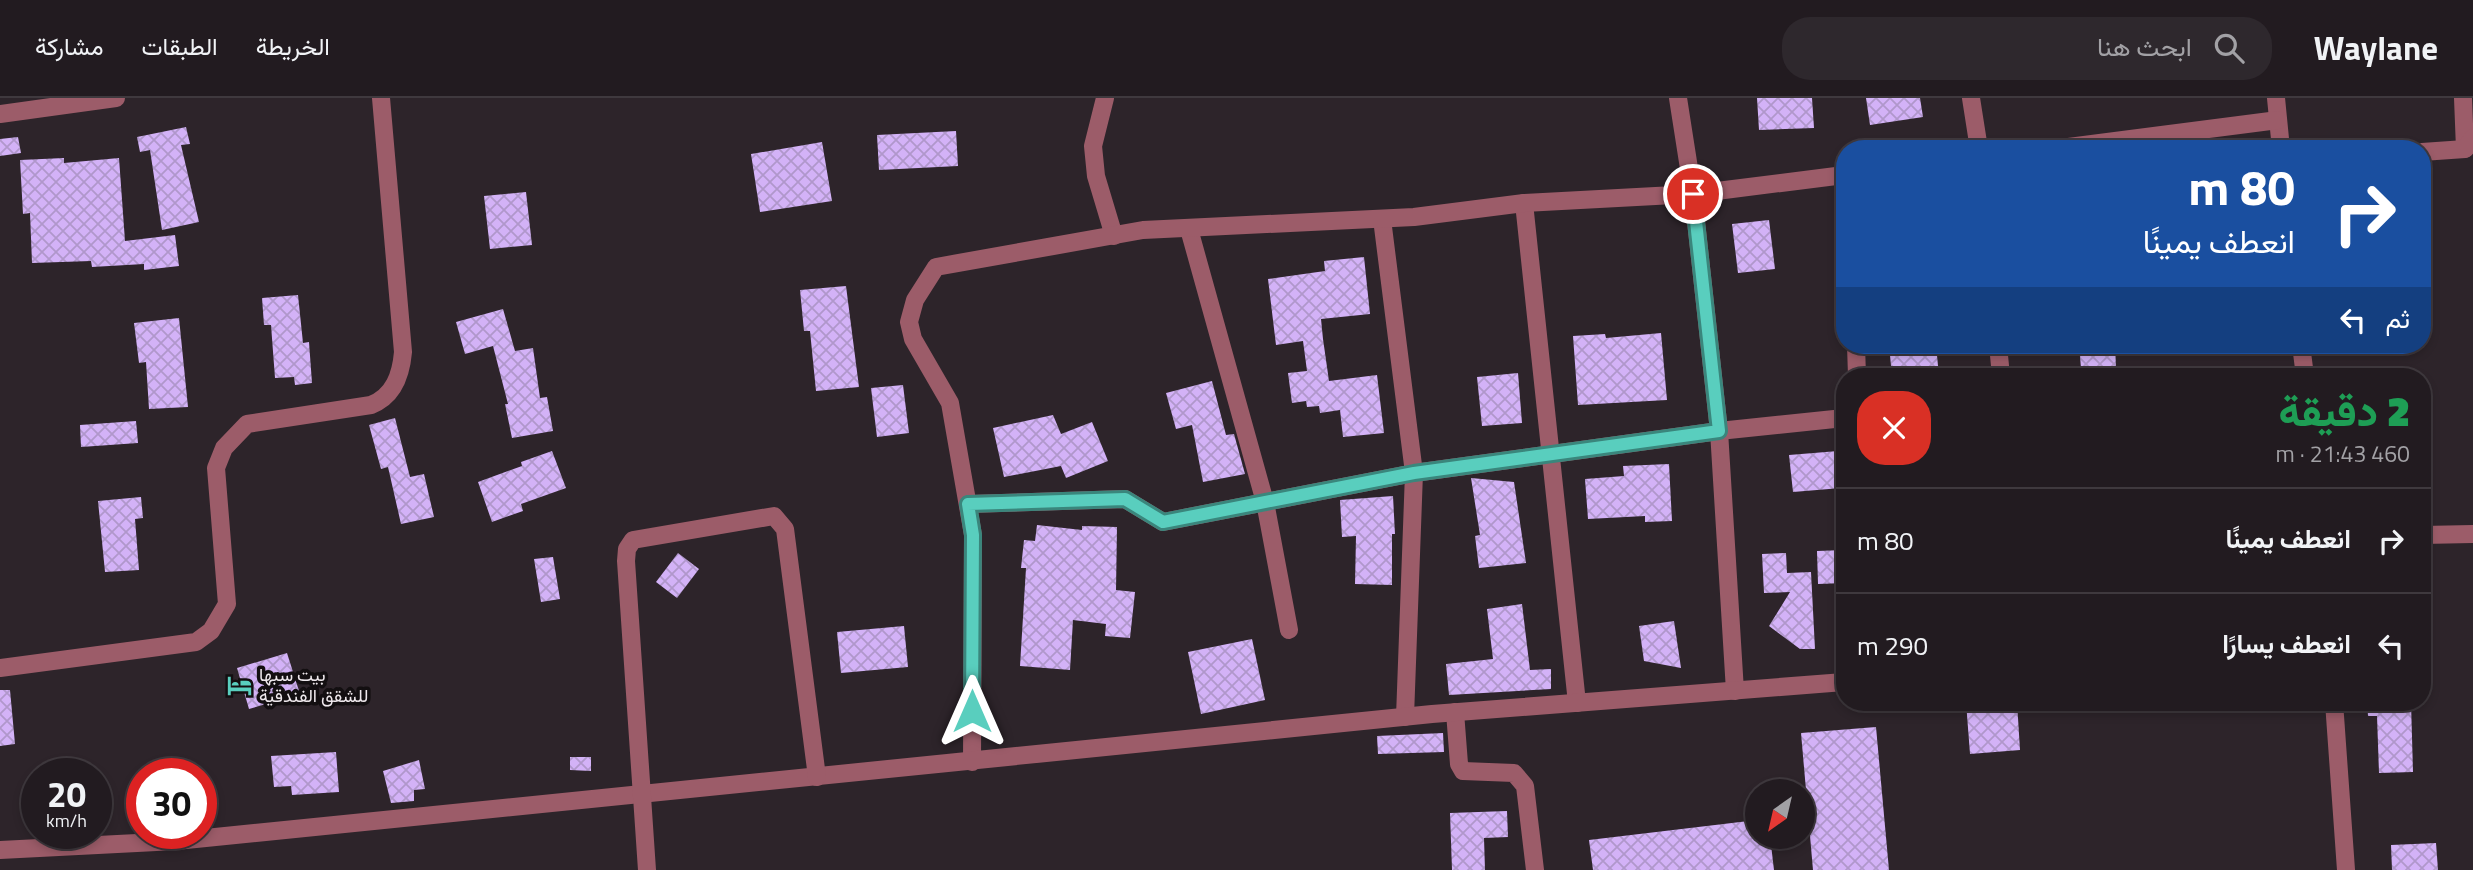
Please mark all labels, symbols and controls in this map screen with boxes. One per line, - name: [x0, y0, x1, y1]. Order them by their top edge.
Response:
- search box: [1782, 17, 2272, 80]
- text: Waylane: [2314, 23, 2438, 73]
- text: ابحث هنا: [2097, 27, 2192, 66]
- text: مشاركة: [35, 28, 103, 64]
- text: الطبقات: [141, 28, 218, 64]
- text: الخريطة: [256, 28, 330, 64]
- icon: search: [2210, 29, 2248, 67]
- text: 80 m: [2188, 149, 2295, 224]
- pin: [1663, 164, 1723, 224]
- icon: right: [2319, 168, 2410, 259]
- icon: arrive: [1674, 175, 1712, 213]
- text: انعطف يمينًا: [2143, 217, 2295, 265]
- text: ثم: [2386, 299, 2410, 338]
- icon: left: [2334, 301, 2372, 339]
- text: 2 دقيقة: [2278, 378, 2410, 442]
- button: close: [1857, 391, 1931, 465]
- text: 460 m · 21:43: [2275, 436, 2410, 471]
- text: انعطف يمينًا: [2225, 519, 2351, 558]
- text: 80 m: [1857, 521, 1914, 560]
- icon: right: [2372, 522, 2410, 560]
- text: انعطف يسارًا: [2222, 624, 2351, 663]
- text: 290 m: [1857, 626, 1928, 665]
- icon: left: [2372, 627, 2410, 665]
- place label: بيت سبها للشقق الفندقية: [259, 661, 368, 709]
- hotel icon: بيت سبها للشقق الفندقية: [225, 671, 253, 699]
- position arrow: [935, 674, 1009, 748]
- speed limit sign: 30: [126, 758, 217, 849]
- text: 20: [47, 767, 86, 821]
- north arrow: [1745, 779, 1815, 849]
- map controls: [1745, 779, 1815, 849]
- text: km/h: [46, 807, 87, 834]

